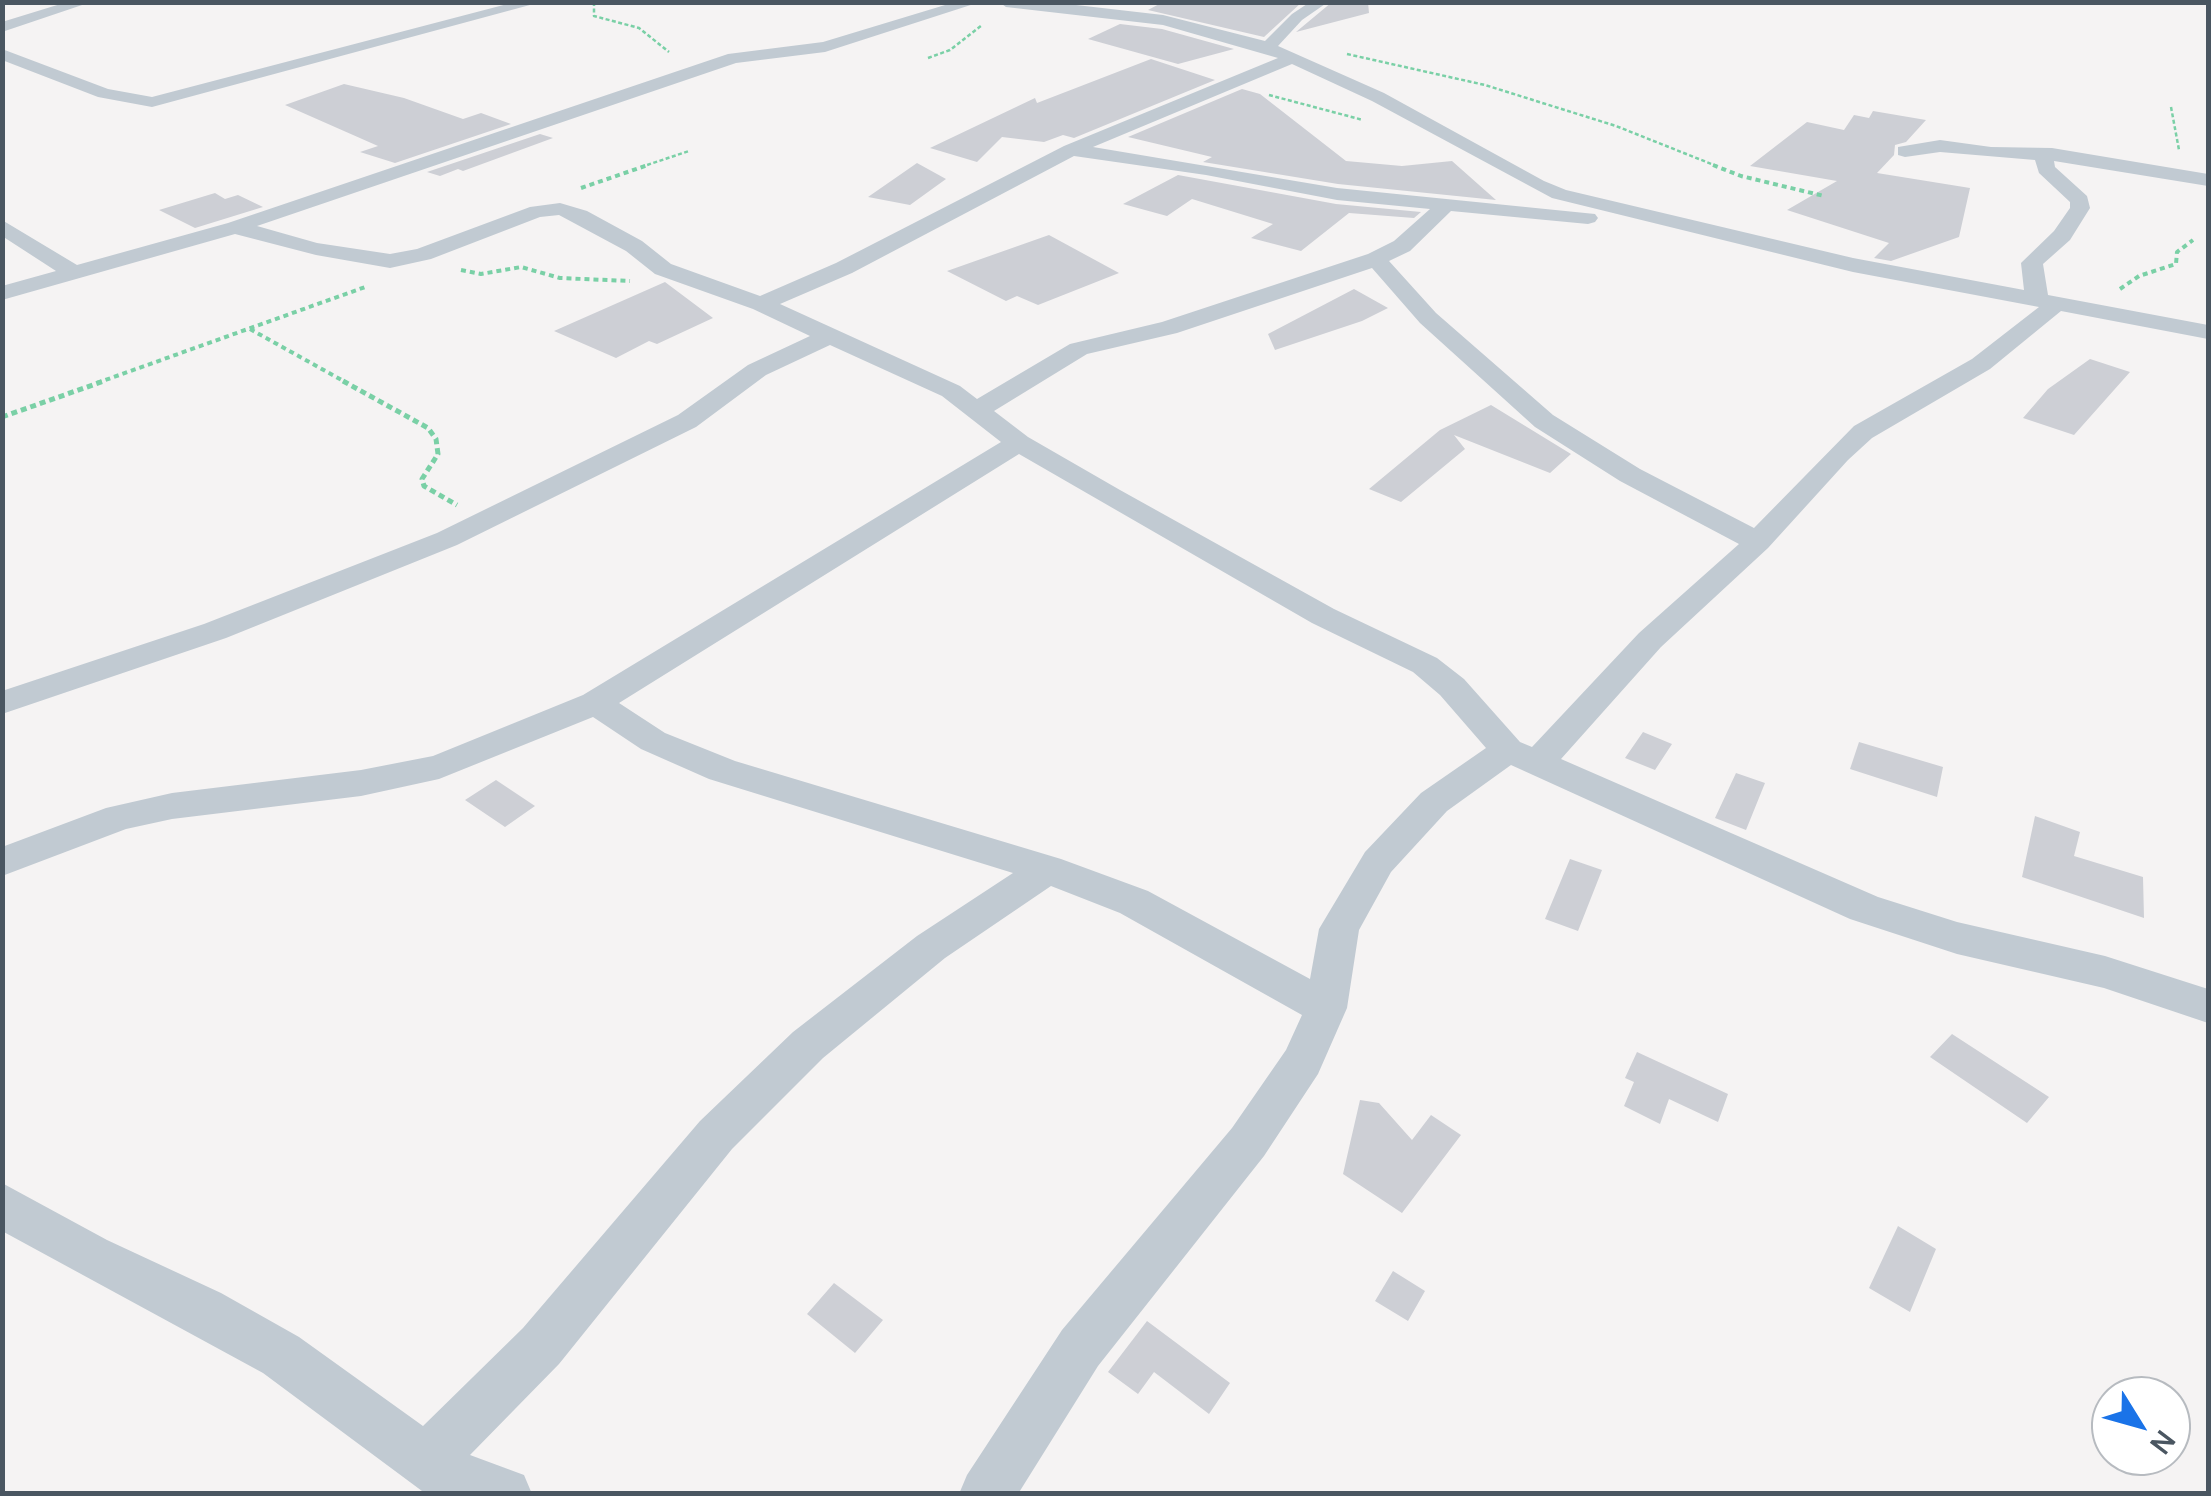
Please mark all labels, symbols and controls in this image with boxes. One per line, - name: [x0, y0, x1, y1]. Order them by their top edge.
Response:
- north arrow: [2091, 1376, 2191, 1476]
- text: N: [2142, 1423, 2185, 1462]

